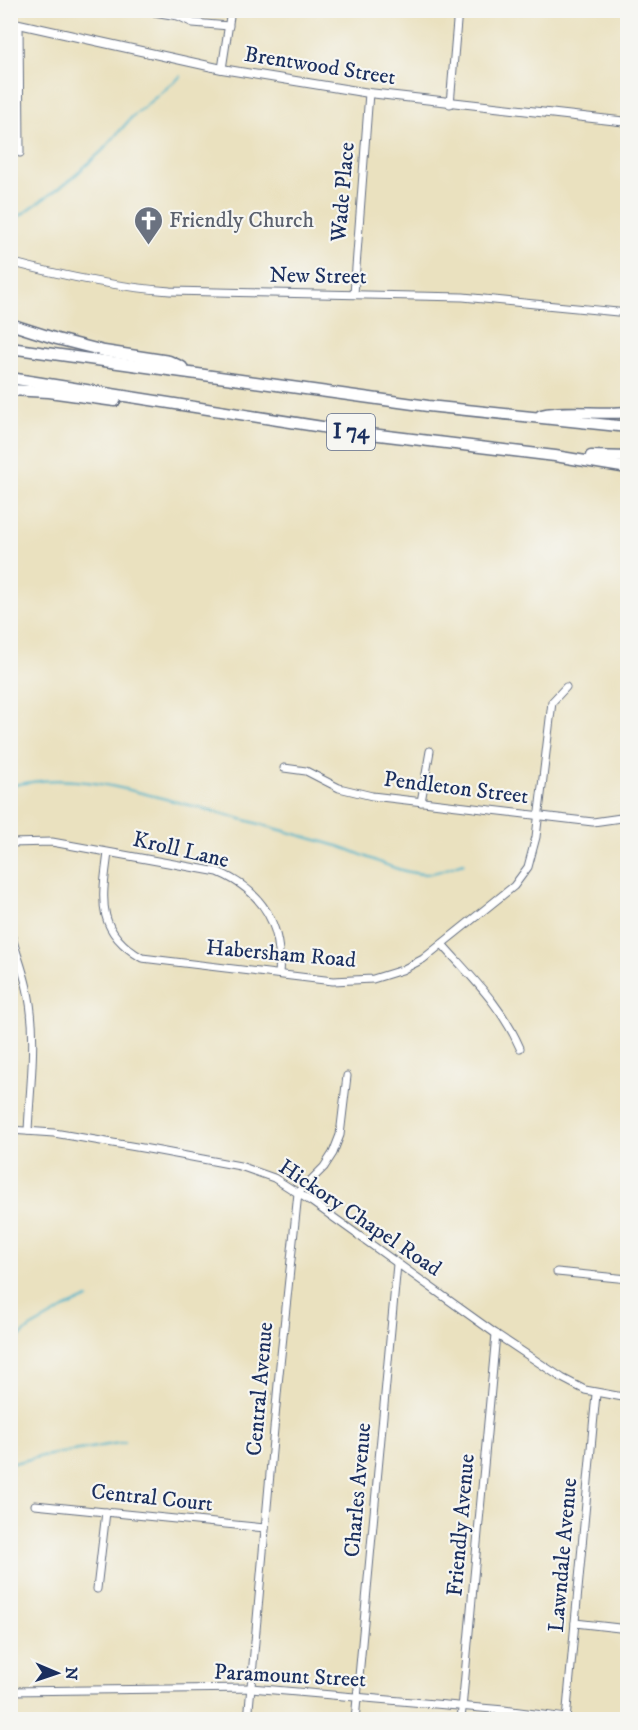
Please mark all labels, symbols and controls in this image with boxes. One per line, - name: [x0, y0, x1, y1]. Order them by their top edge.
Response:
- street label: Brentwood Street: [242, 41, 398, 91]
- street label: Wade Place: [325, 141, 361, 244]
- church icon: Friendly Church: [132, 204, 164, 246]
- place label: Friendly Church: [169, 207, 315, 234]
- street label: New Street: [269, 262, 367, 290]
- road number: I 74: [327, 414, 375, 450]
- street label: Pendleton Street: [382, 766, 530, 810]
- street label: Kroll Lane: [130, 826, 232, 874]
- street label: Habersham Road: [205, 934, 357, 974]
- street label: Hickory Chapel Road: [273, 1153, 447, 1283]
- street label: Central Avenue: [241, 1321, 279, 1457]
- street label: Charles Avenue: [339, 1422, 377, 1558]
- street label: Friendly Avenue: [441, 1453, 481, 1597]
- street label: Lawndale Avenue: [543, 1477, 583, 1633]
- street label: Central Court: [90, 1478, 214, 1518]
- north arrow: [27, 1643, 87, 1703]
- street label: Paramount Street: [213, 1659, 367, 1693]
- text: N: [61, 1667, 81, 1680]

